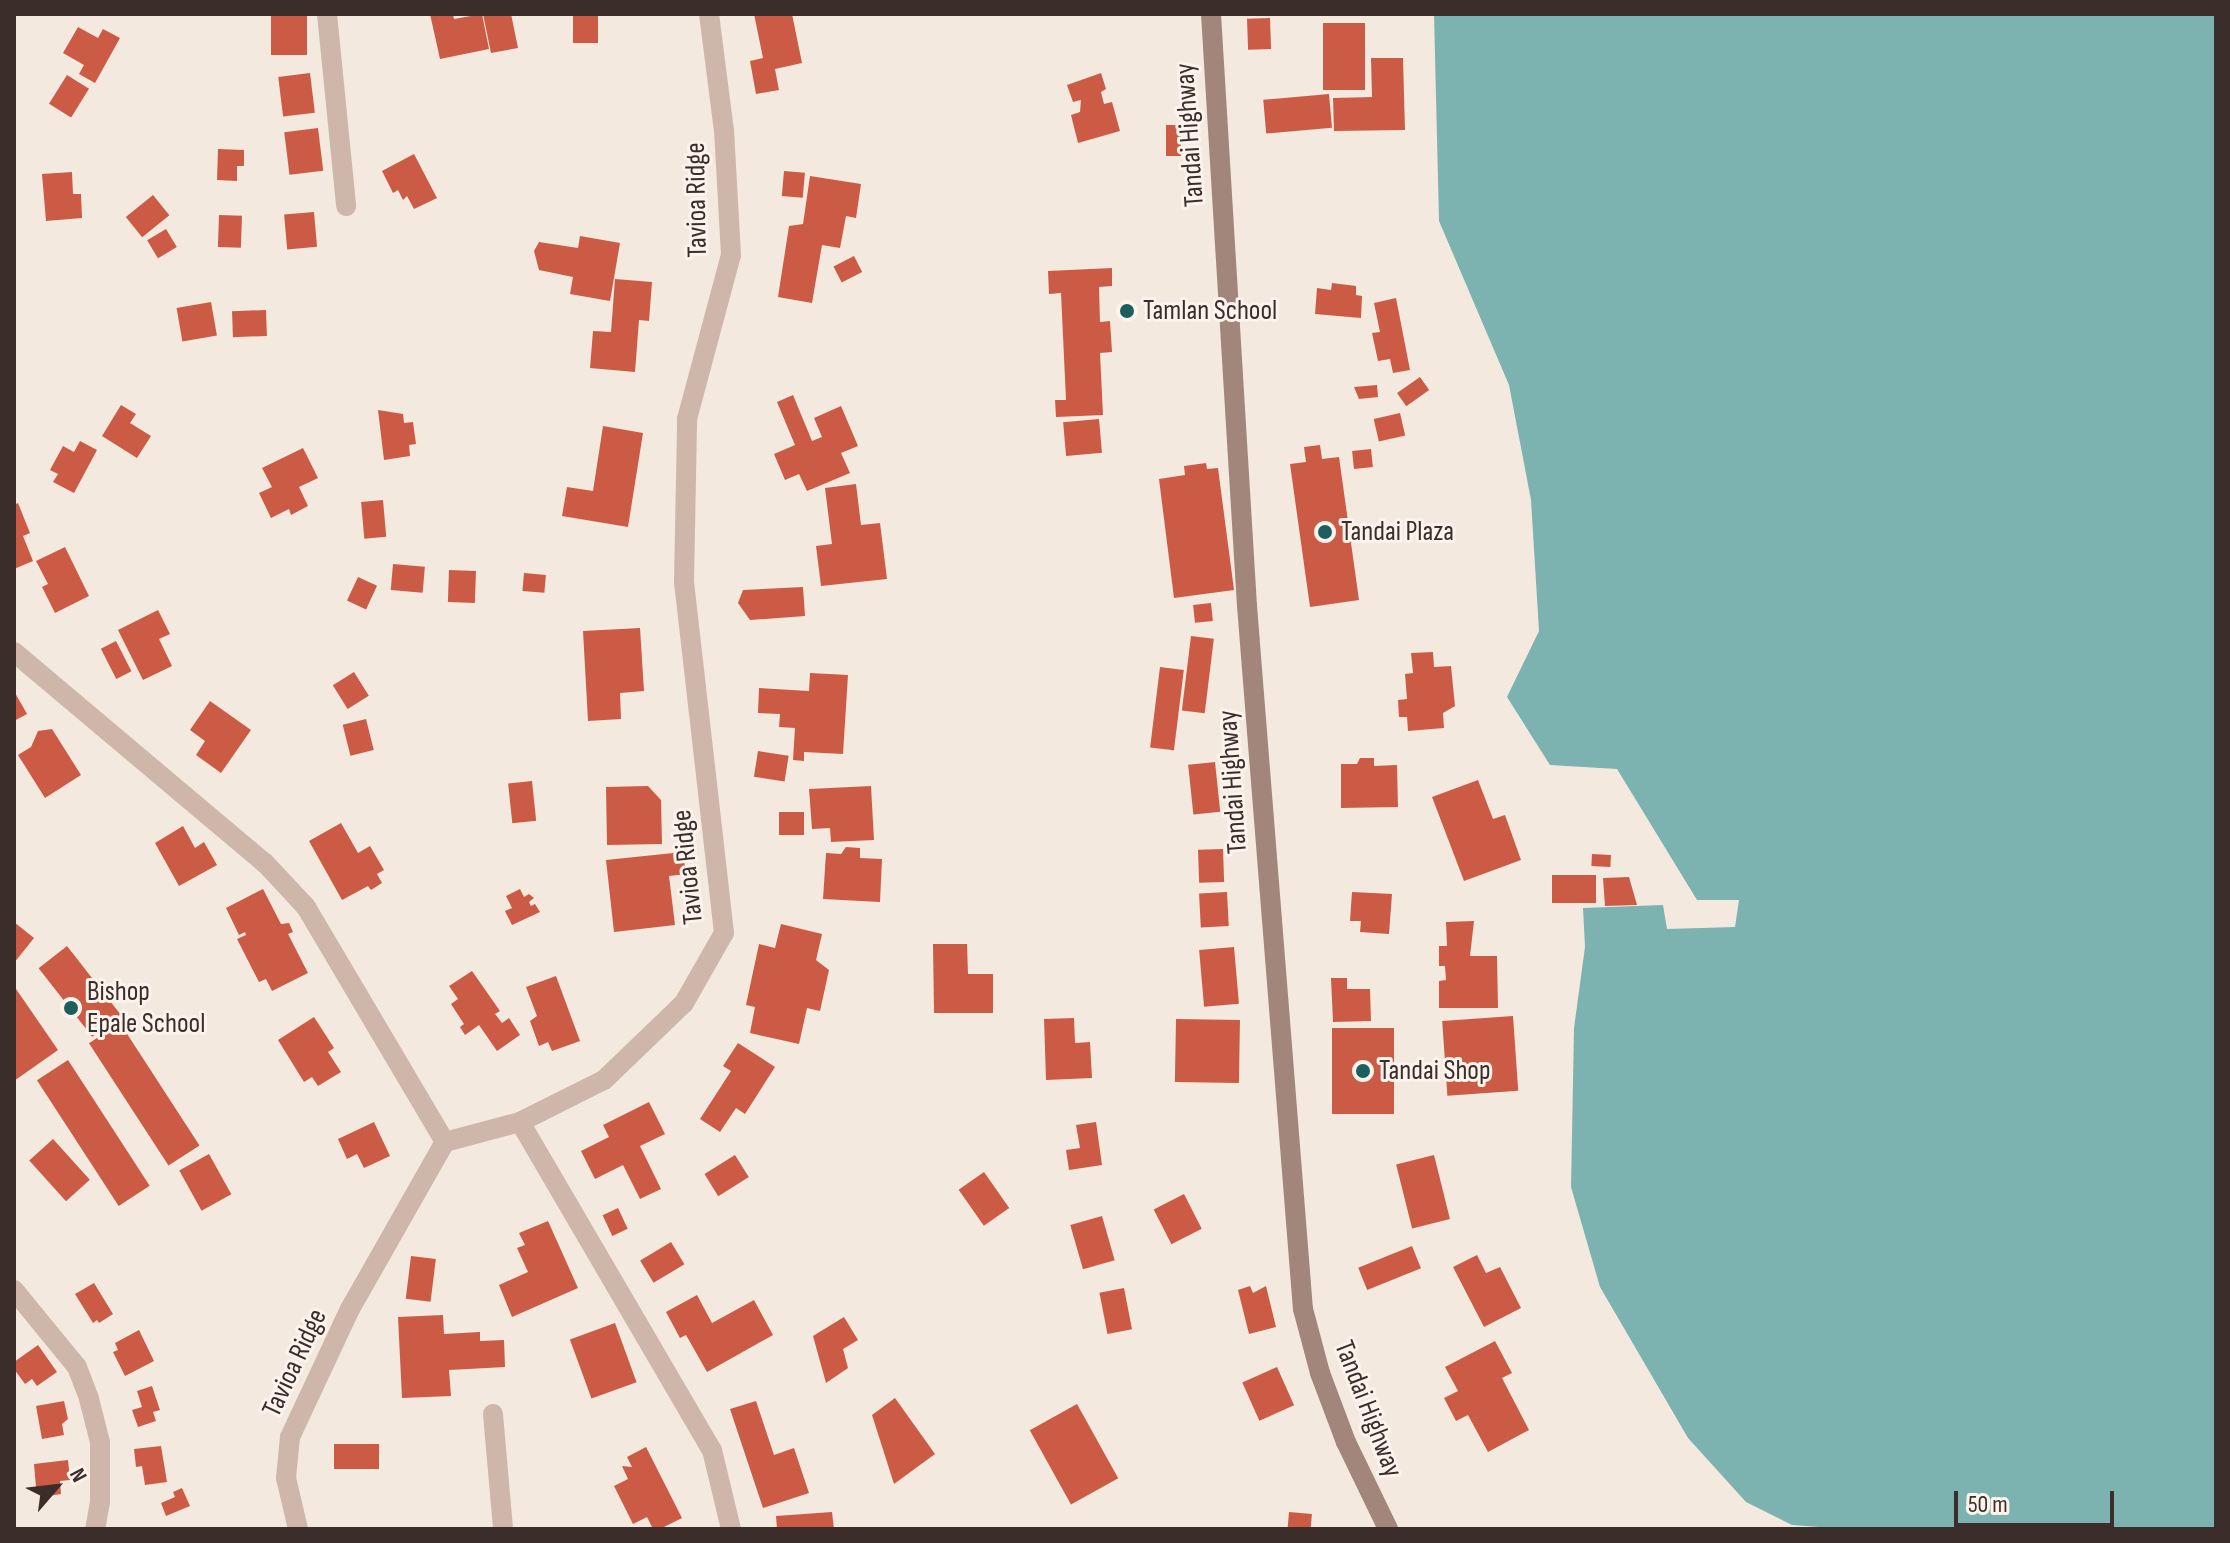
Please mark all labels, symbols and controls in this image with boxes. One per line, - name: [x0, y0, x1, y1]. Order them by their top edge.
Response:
- street label: Tandai Highway: [1168, 62, 1212, 208]
- street label: Tavioa Ridge: [679, 142, 715, 258]
- place label: Tamlan School: [1143, 294, 1277, 328]
- marker: Tamlan School: [1118, 302, 1136, 320]
- place label: Tandai Plaza: [1341, 515, 1454, 549]
- marker: Tandai Plaza: [1316, 523, 1334, 541]
- street label: Tandai Highway: [1211, 709, 1255, 855]
- street label: Tavioa Ridge: [665, 808, 711, 926]
- place label: Bishop Epale School: [87, 975, 205, 1041]
- marker: Bishop Epale School: [62, 999, 80, 1017]
- place label: Tandai Shop: [1379, 1054, 1491, 1088]
- marker: Tandai Shop: [1354, 1062, 1372, 1080]
- street label: Tavioa Ridge: [255, 1304, 335, 1422]
- street label: Tandai Highway: [1327, 1336, 1409, 1482]
- north arrow: [16, 1447, 96, 1527]
- text: N: [63, 1464, 92, 1487]
- scale bar: [1958, 1475, 2118, 1525]
- text: 50 m: [1968, 1490, 2008, 1519]

